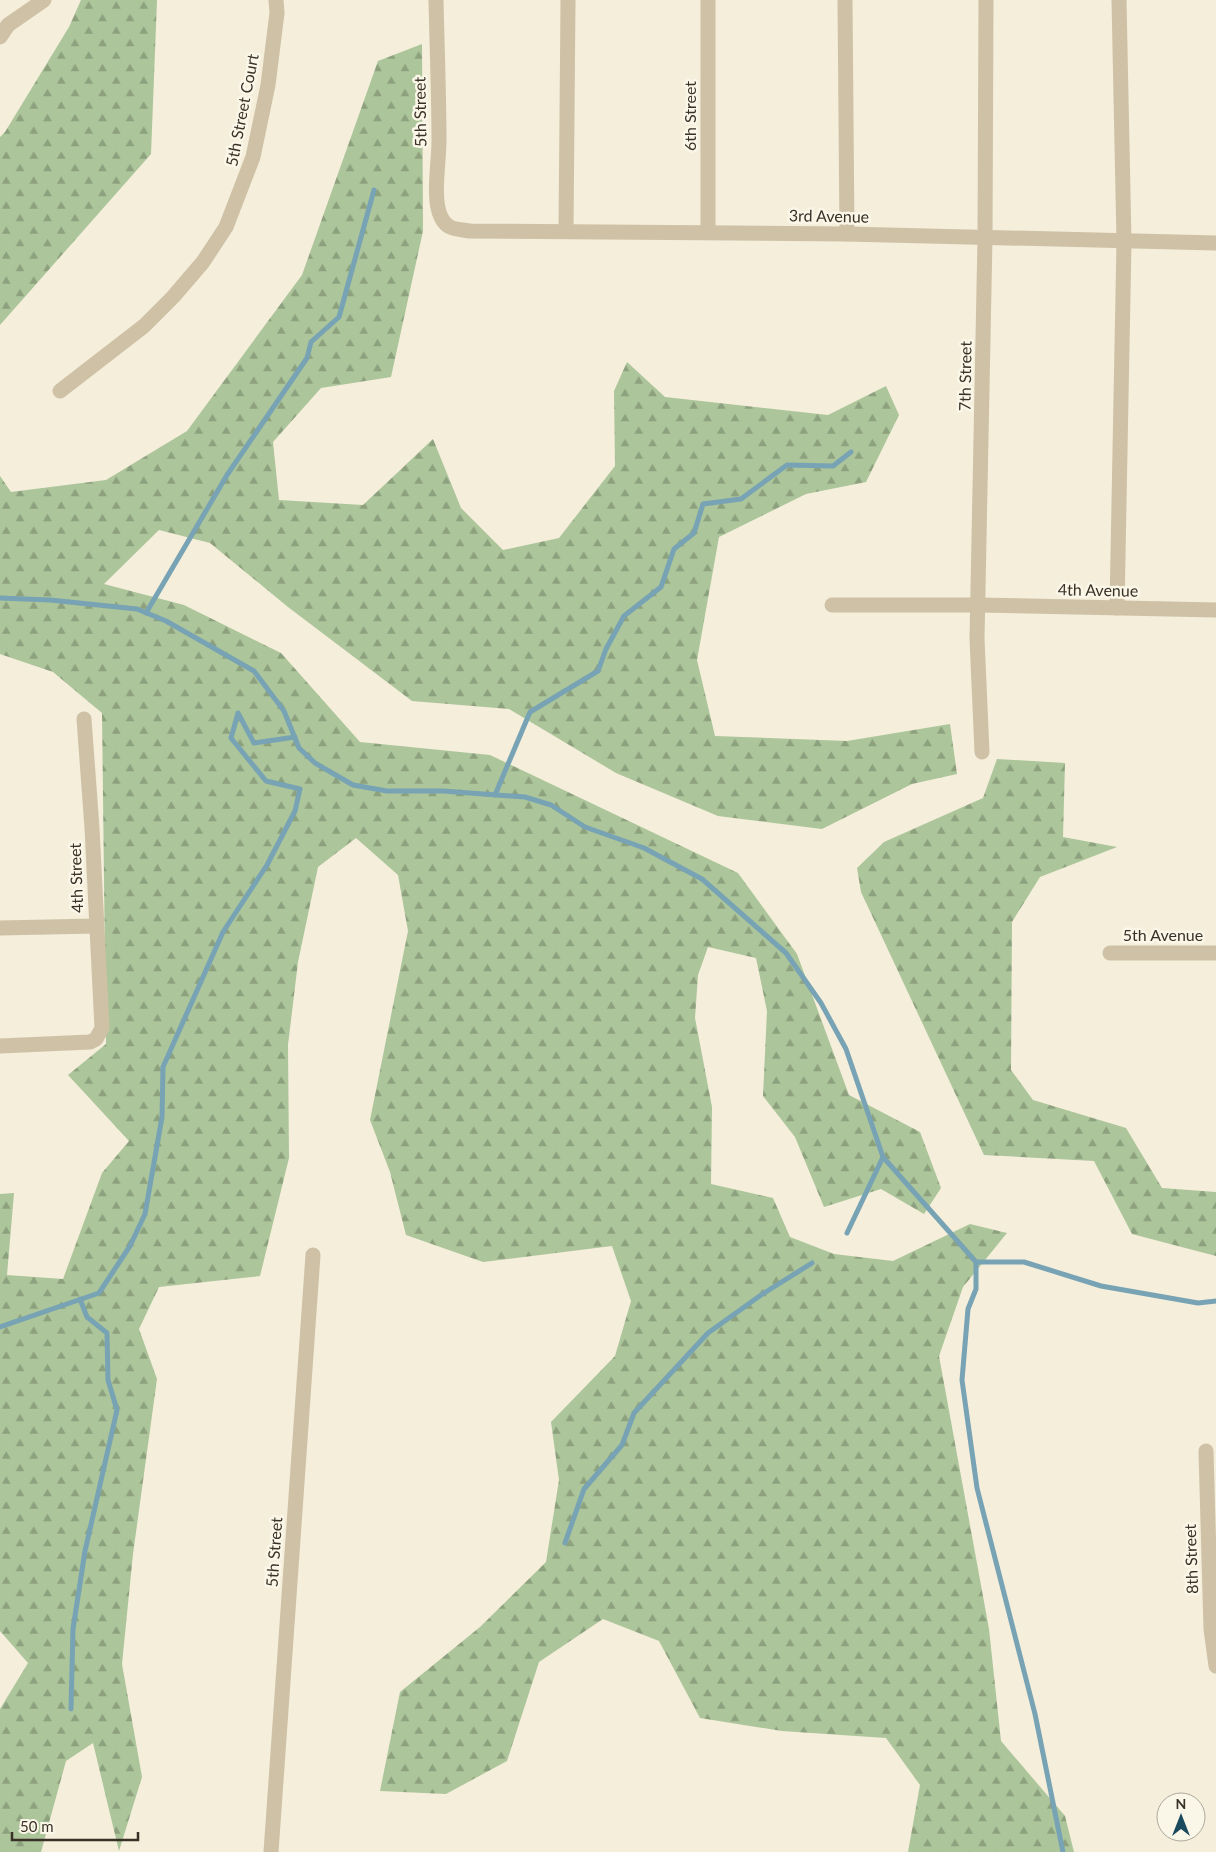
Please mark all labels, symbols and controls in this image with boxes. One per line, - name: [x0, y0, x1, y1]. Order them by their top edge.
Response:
- street label: 5th Street Court: [221, 52, 262, 168]
- street label: 5th Street: [409, 77, 430, 147]
- street label: 6th Street: [680, 81, 699, 151]
- street label: 3rd Avenue: [789, 205, 869, 226]
- street label: 7th Street: [954, 340, 975, 411]
- street label: 4th Avenue: [1058, 579, 1138, 600]
- street label: 4th Street: [65, 842, 86, 913]
- street label: 5th Avenue: [1123, 925, 1203, 944]
- street label: 5th Street: [262, 1516, 285, 1588]
- street label: 8th Street: [1180, 1523, 1201, 1594]
- north arrow: [1156, 1792, 1206, 1842]
- text: N: [1176, 1795, 1186, 1812]
- scale bar: [12, 1810, 139, 1842]
- text: 50 m: [20, 1817, 54, 1835]

